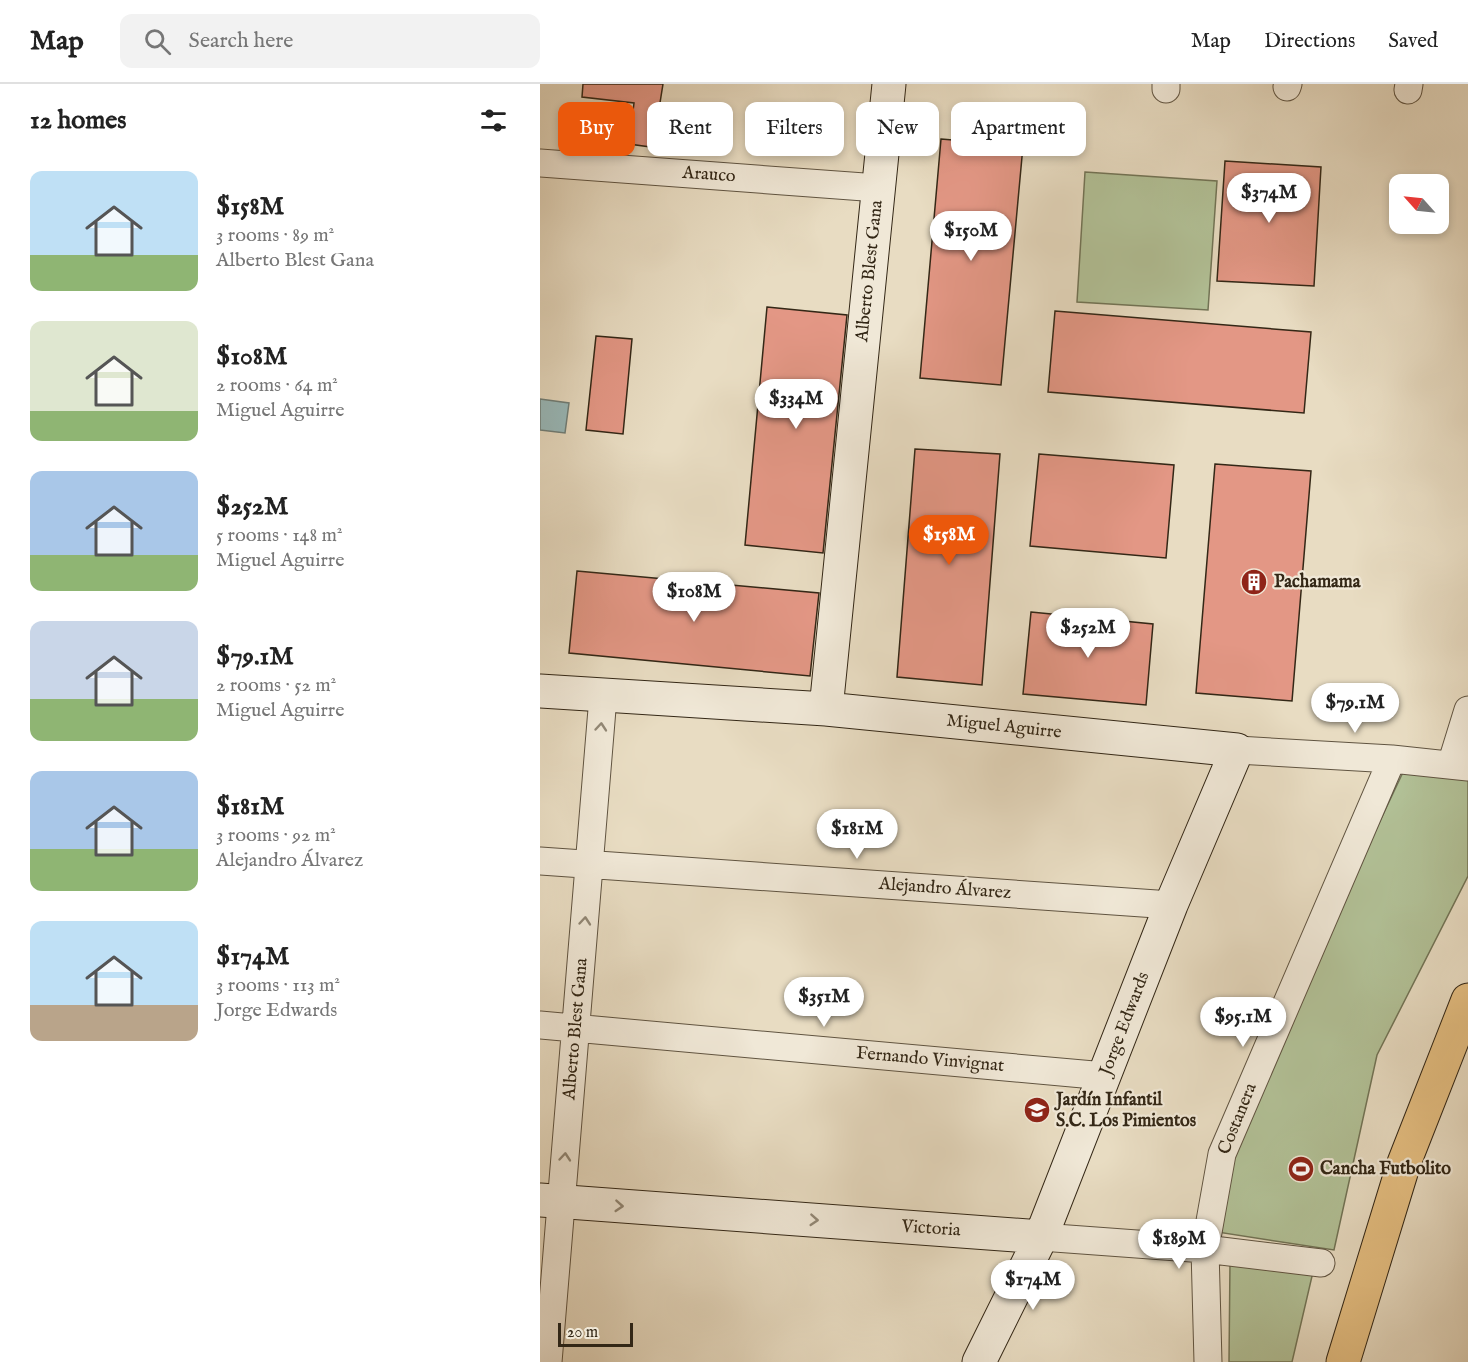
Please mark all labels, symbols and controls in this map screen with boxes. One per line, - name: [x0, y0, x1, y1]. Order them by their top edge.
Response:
- search box: [120, 14, 540, 68]
- text: Map: [30, 24, 84, 59]
- icon: search: [141, 25, 174, 58]
- text: Search here: [189, 27, 293, 55]
- text: Map: [1191, 28, 1231, 55]
- text: Directions: [1264, 28, 1355, 55]
- text: Saved: [1388, 28, 1438, 55]
- chip: Buy: [558, 102, 635, 156]
- chip: Rent: [647, 102, 733, 156]
- chip: Filters: [745, 102, 844, 156]
- chip: New: [856, 102, 939, 156]
- chip: Apartment: [951, 102, 1086, 156]
- text: 12 homes: [30, 104, 126, 137]
- icon: filters: [477, 104, 510, 137]
- street label: Arauco: [681, 162, 737, 188]
- pin: $374M: [1227, 173, 1311, 224]
- north arrow: [1389, 174, 1449, 234]
- map controls: [1389, 174, 1449, 234]
- text: $374M: [1241, 180, 1297, 205]
- text: $158M: [216, 190, 284, 223]
- icon: home: [78, 195, 150, 267]
- street label: Alberto Blest Gana: [851, 199, 889, 344]
- pin: $150M: [929, 211, 1013, 262]
- text: $150M: [944, 218, 998, 243]
- text: 3 rooms · 89 m²: [216, 223, 334, 248]
- text: Alberto Blest Gana: [216, 248, 374, 273]
- text: $108M: [216, 340, 287, 373]
- icon: home: [78, 345, 150, 417]
- text: 2 rooms · 64 m²: [216, 373, 338, 398]
- pin: $334M: [754, 379, 838, 430]
- text: $334M: [769, 386, 823, 411]
- text: Miguel Aguirre: [216, 398, 344, 423]
- text: $252M: [216, 490, 289, 523]
- icon: home: [78, 495, 150, 567]
- pin: $158M: [907, 515, 991, 566]
- text: $158M: [923, 522, 975, 547]
- text: 5 rooms · 148 m²: [216, 523, 343, 548]
- text: Miguel Aguirre: [216, 548, 344, 573]
- building icon: Pachamama: [1239, 567, 1269, 597]
- place label: Pachamama: [1274, 571, 1362, 594]
- pin: $108M: [652, 572, 736, 623]
- text: $108M: [667, 579, 721, 604]
- pin: $252M: [1046, 608, 1130, 659]
- text: $252M: [1060, 615, 1116, 640]
- text: $79.1M: [216, 640, 294, 673]
- icon: home: [78, 645, 150, 717]
- text: 2 rooms · 52 m²: [216, 673, 336, 698]
- pin: $79.1M: [1306, 683, 1404, 734]
- text: $79.1M: [1325, 690, 1385, 715]
- text: Miguel Aguirre: [216, 698, 344, 723]
- street label: Miguel Aguirre: [945, 710, 1063, 744]
- one-way arrow: [594, 722, 607, 731]
- text: $181M: [216, 790, 284, 823]
- icon: home: [78, 795, 150, 867]
- pin: $181M: [815, 809, 899, 860]
- text: $181M: [831, 816, 883, 841]
- text: 3 rooms · 92 m²: [216, 823, 336, 848]
- text: Alejandro Álvarez: [216, 848, 363, 873]
- street label: Alejandro Álvarez: [877, 871, 1012, 905]
- one-way arrow: [578, 916, 591, 925]
- text: $174M: [216, 940, 289, 973]
- icon: home: [78, 945, 150, 1017]
- street label: Alberto Blest Gana: [558, 957, 594, 1102]
- street label: Jorge Edwards: [1094, 969, 1155, 1081]
- text: 3 rooms · 113 m²: [216, 973, 340, 998]
- pin: $351M: [782, 977, 866, 1028]
- text: $351M: [798, 984, 850, 1009]
- pin: $95.1M: [1194, 997, 1292, 1048]
- text: Jorge Edwards: [216, 998, 337, 1023]
- text: $95.1M: [1214, 1004, 1272, 1029]
- street label: Fernando Vinvignat: [855, 1042, 1005, 1078]
- street label: Costanera: [1213, 1080, 1263, 1158]
- place label: Jardín Infantil S.C. Los Pimientos: [1054, 1089, 1197, 1133]
- school or university icon: Jardín Infantil S.C. Los Pimientos: [1022, 1095, 1052, 1125]
- one-way arrow: [558, 1153, 571, 1162]
- sports icon: Cancha Futbolito: [1286, 1154, 1316, 1184]
- place label: Cancha Futbolito: [1320, 1158, 1451, 1181]
- one-way arrow: [615, 1199, 624, 1212]
- one-way arrow: [809, 1214, 818, 1227]
- street label: Victoria: [900, 1215, 962, 1243]
- pin: $189M: [1137, 1219, 1221, 1270]
- text: $189M: [1152, 1226, 1206, 1251]
- pin: $174M: [991, 1260, 1075, 1311]
- text: $174M: [1005, 1267, 1061, 1292]
- scale bar: [558, 1320, 633, 1348]
- text: 20 m: [567, 1323, 598, 1343]

